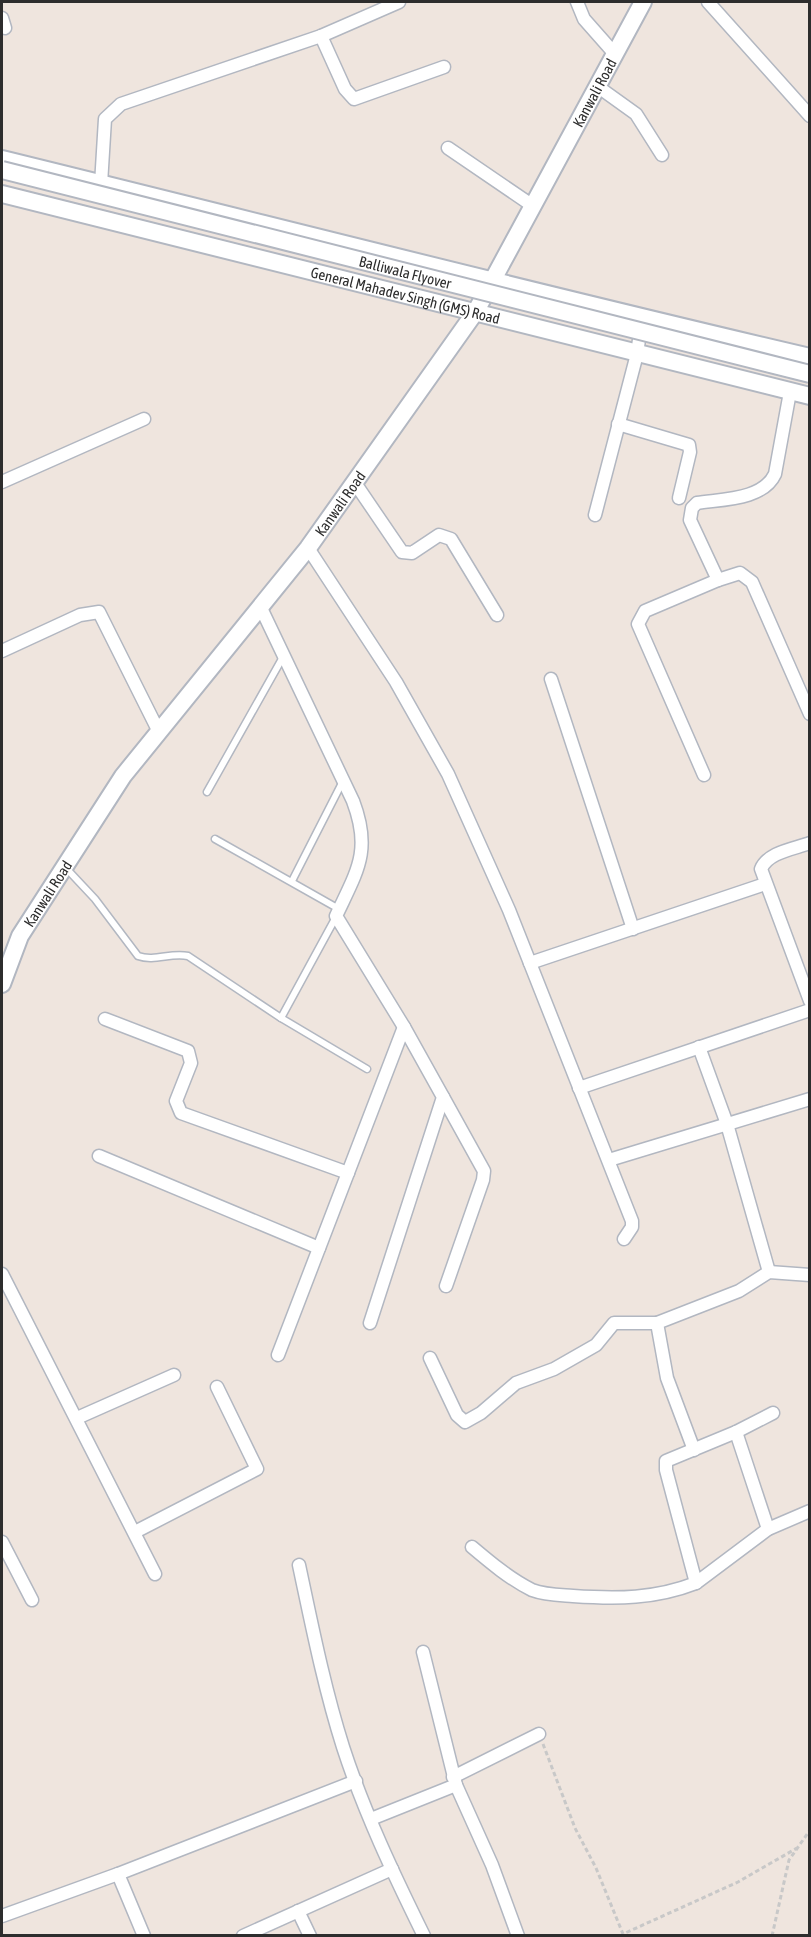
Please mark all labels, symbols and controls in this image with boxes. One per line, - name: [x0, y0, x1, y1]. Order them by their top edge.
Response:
- street label: Kanwali Road: [569, 55, 619, 130]
- street label: Balliwala Flyover: [357, 252, 454, 292]
- street label: General Mahadev Singh (GMS) Road: [309, 263, 502, 327]
- street label: Kanwali Road: [311, 468, 368, 539]
- street label: Kanwali Road: [20, 857, 75, 930]

